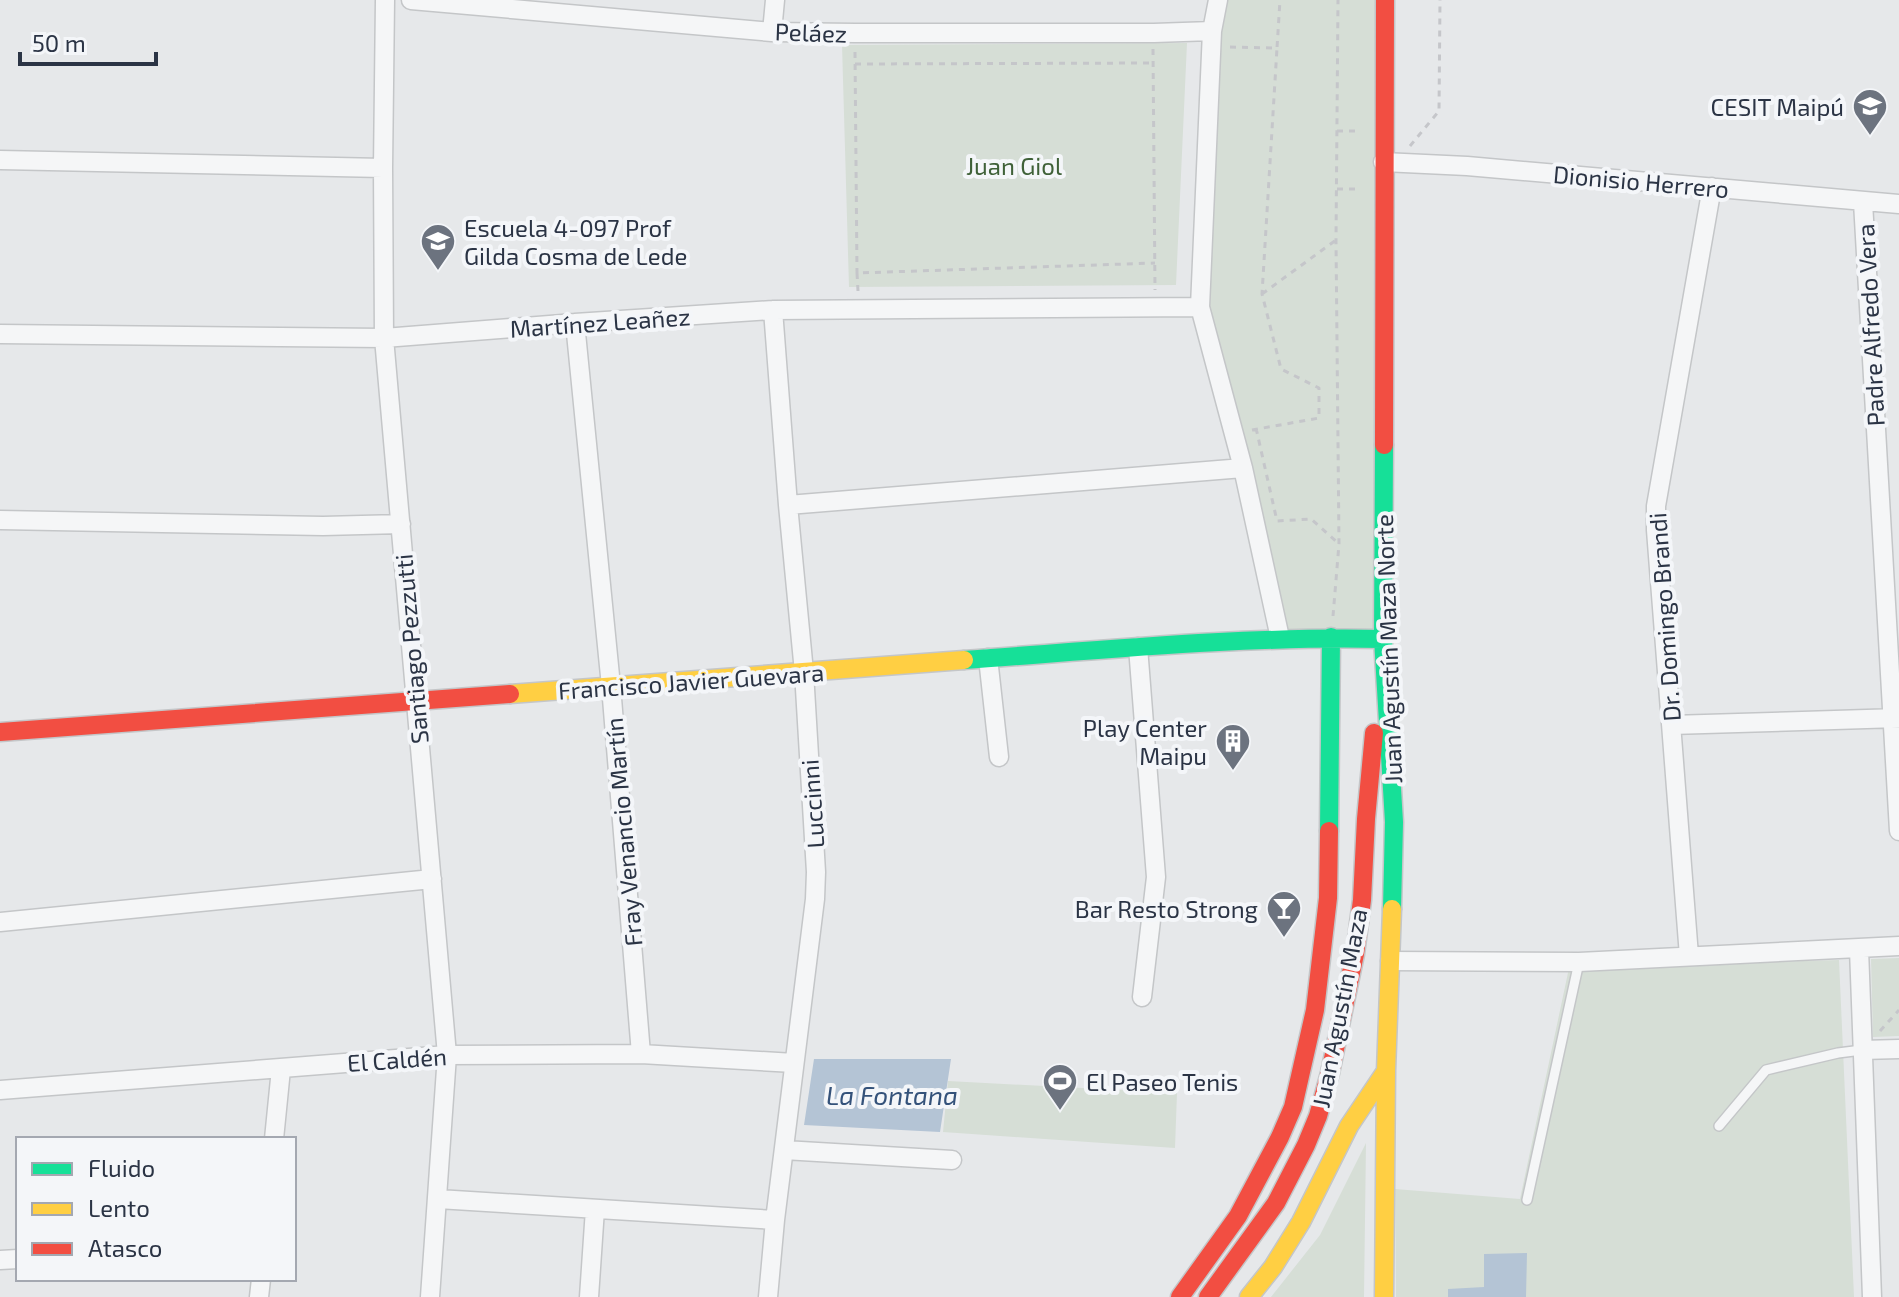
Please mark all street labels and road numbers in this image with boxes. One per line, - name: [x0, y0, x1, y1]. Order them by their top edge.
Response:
- street label: Peláez: [774, 16, 848, 48]
- street label: Dionisio Herrero: [1552, 159, 1730, 203]
- street label: Padre Alfredo Vera: [1850, 223, 1890, 427]
- street label: Martínez Leañez: [509, 301, 691, 343]
- street label: Dr. Domingo Brandi: [1642, 512, 1686, 722]
- street label: Juan Agustín Maza Norte: [1369, 514, 1407, 784]
- street label: Santiago Pezzutti: [388, 553, 434, 745]
- street label: Francisco Javier Guevara: [557, 657, 825, 705]
- street label: Fray Venancio Martín: [599, 716, 647, 948]
- street label: Luccinni: [794, 759, 830, 849]
- street label: Juan Agustín Maza: [1305, 906, 1373, 1110]
- street label: El Caldén: [346, 1041, 448, 1077]

